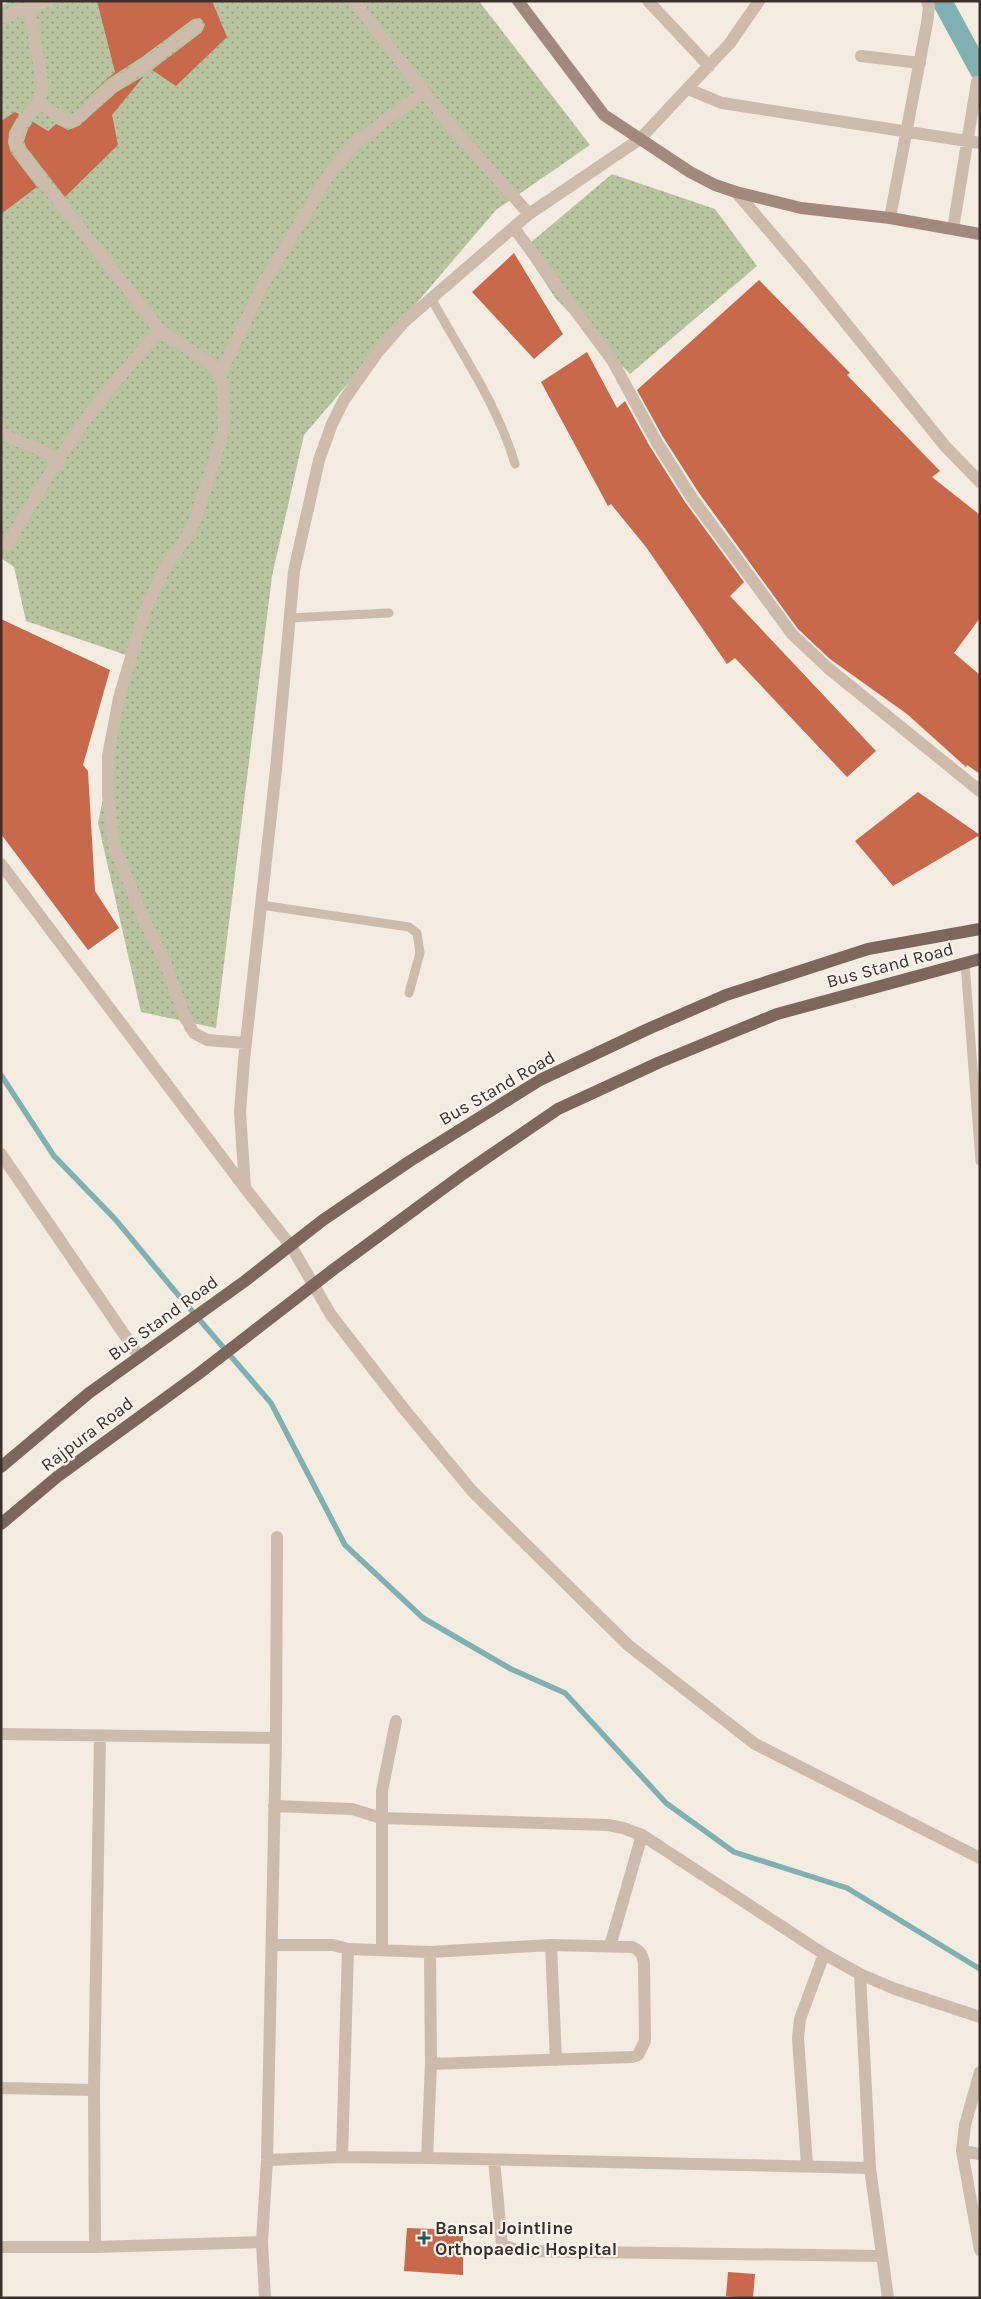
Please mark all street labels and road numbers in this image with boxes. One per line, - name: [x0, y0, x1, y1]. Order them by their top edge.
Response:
- street label: Bus Stand Road: [824, 937, 956, 993]
- street label: Bus Stand Road: [435, 1046, 559, 1130]
- street label: Bus Stand Road: [104, 1271, 222, 1365]
- street label: Rajpura Road: [36, 1392, 138, 1476]

